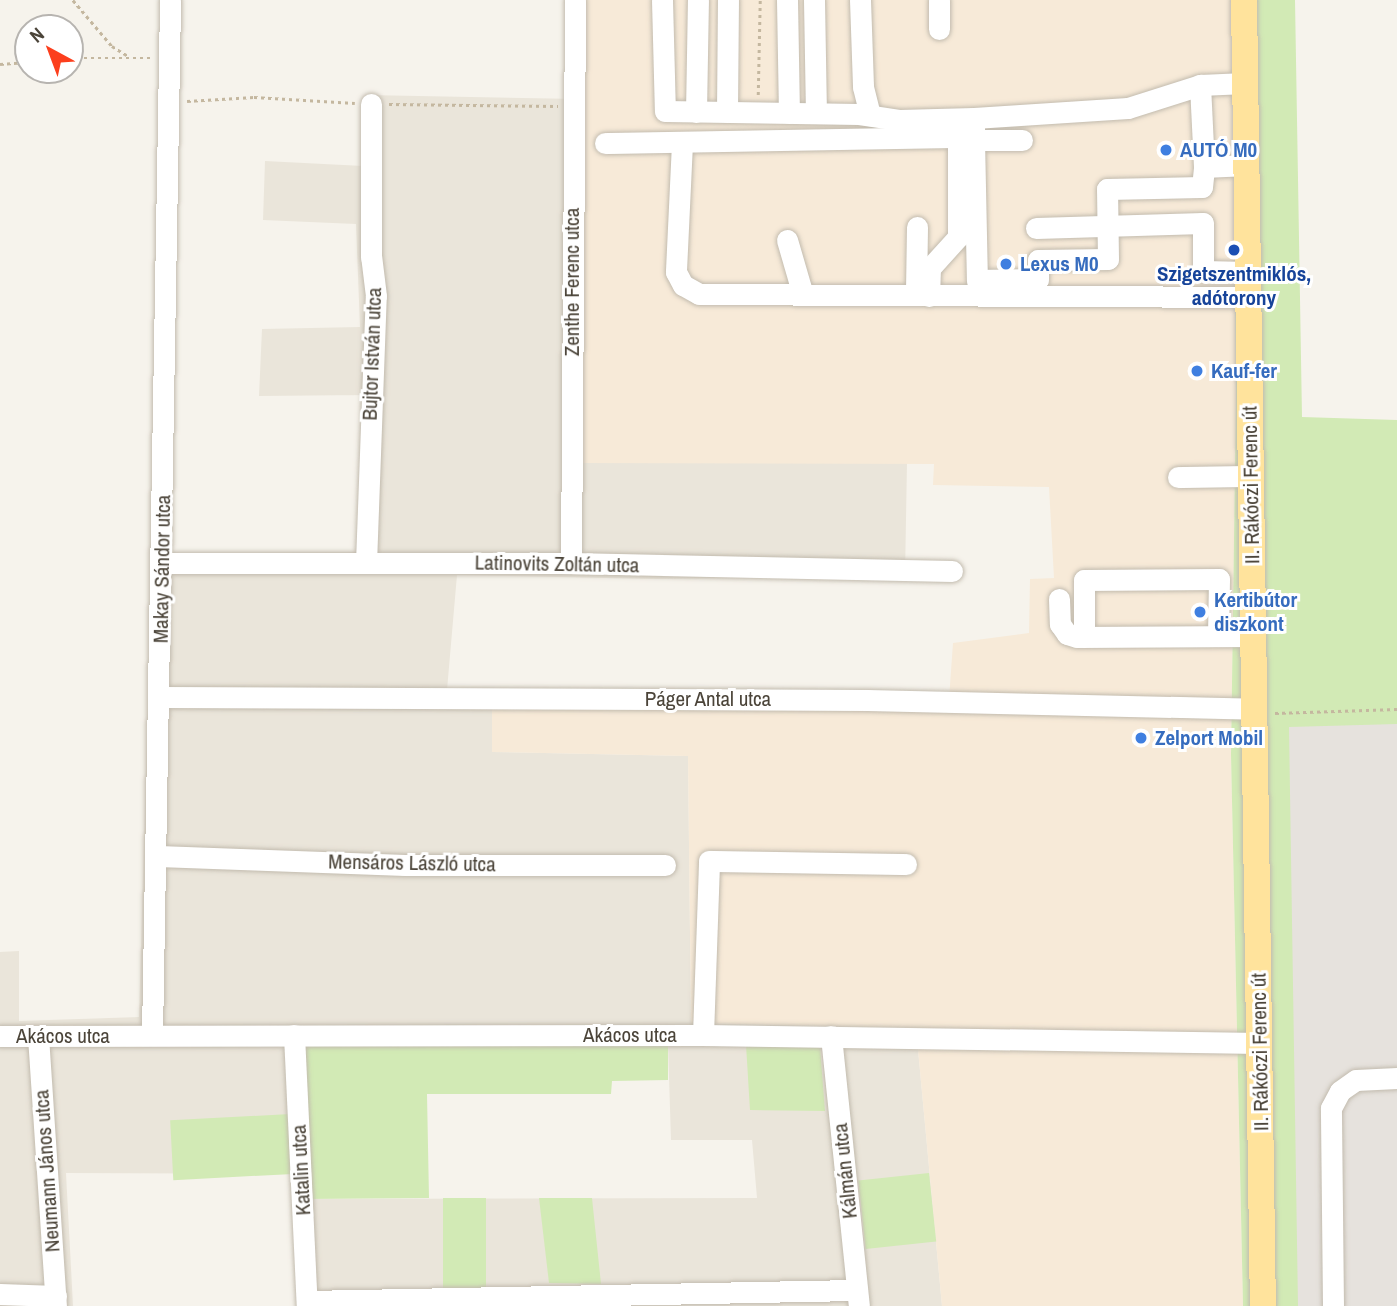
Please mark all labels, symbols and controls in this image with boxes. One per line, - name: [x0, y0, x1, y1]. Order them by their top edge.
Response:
- north arrow: [14, 14, 84, 84]
- text: N: [24, 21, 49, 48]
- place label: AUTÓ M0: [1180, 137, 1257, 163]
- marker: AUTÓ M0: [1158, 142, 1174, 158]
- street label: Zenthe Ferenc utca: [559, 208, 585, 356]
- marker: Szigetszentmiklós, adótorony: [1226, 242, 1242, 258]
- place label: Lexus M0: [1020, 251, 1098, 277]
- marker: Lexus M0: [998, 256, 1014, 272]
- place label: Szigetszentmiklós, adótorony: [1157, 261, 1311, 311]
- street label: Bujtor István utca: [357, 287, 387, 421]
- place label: Kauf-fer: [1211, 358, 1277, 384]
- marker: Kauf-fer: [1189, 363, 1205, 379]
- street label: II. Rákóczi Ferenc út: [1237, 406, 1265, 564]
- street label: Makay Sándor utca: [148, 495, 176, 643]
- street label: Latinovits Zoltán utca: [474, 550, 640, 578]
- place label: Kertibútor diszkont: [1214, 587, 1297, 637]
- marker: Kertibútor diszkont: [1192, 604, 1208, 620]
- street label: Páger Antal utca: [644, 686, 772, 712]
- place label: Zelport Mobil: [1155, 725, 1263, 751]
- marker: Zelport Mobil: [1133, 730, 1149, 746]
- street label: Mensáros László utca: [328, 849, 496, 877]
- street label: II. Rákóczi Ferenc út: [1246, 973, 1274, 1131]
- street label: Akácos utca: [583, 1022, 677, 1048]
- street label: Akácos utca: [16, 1023, 110, 1049]
- street label: Neumann János utca: [29, 1089, 65, 1253]
- street label: Kálmán utca: [827, 1122, 863, 1220]
- street label: Katalin utca: [286, 1124, 316, 1216]

